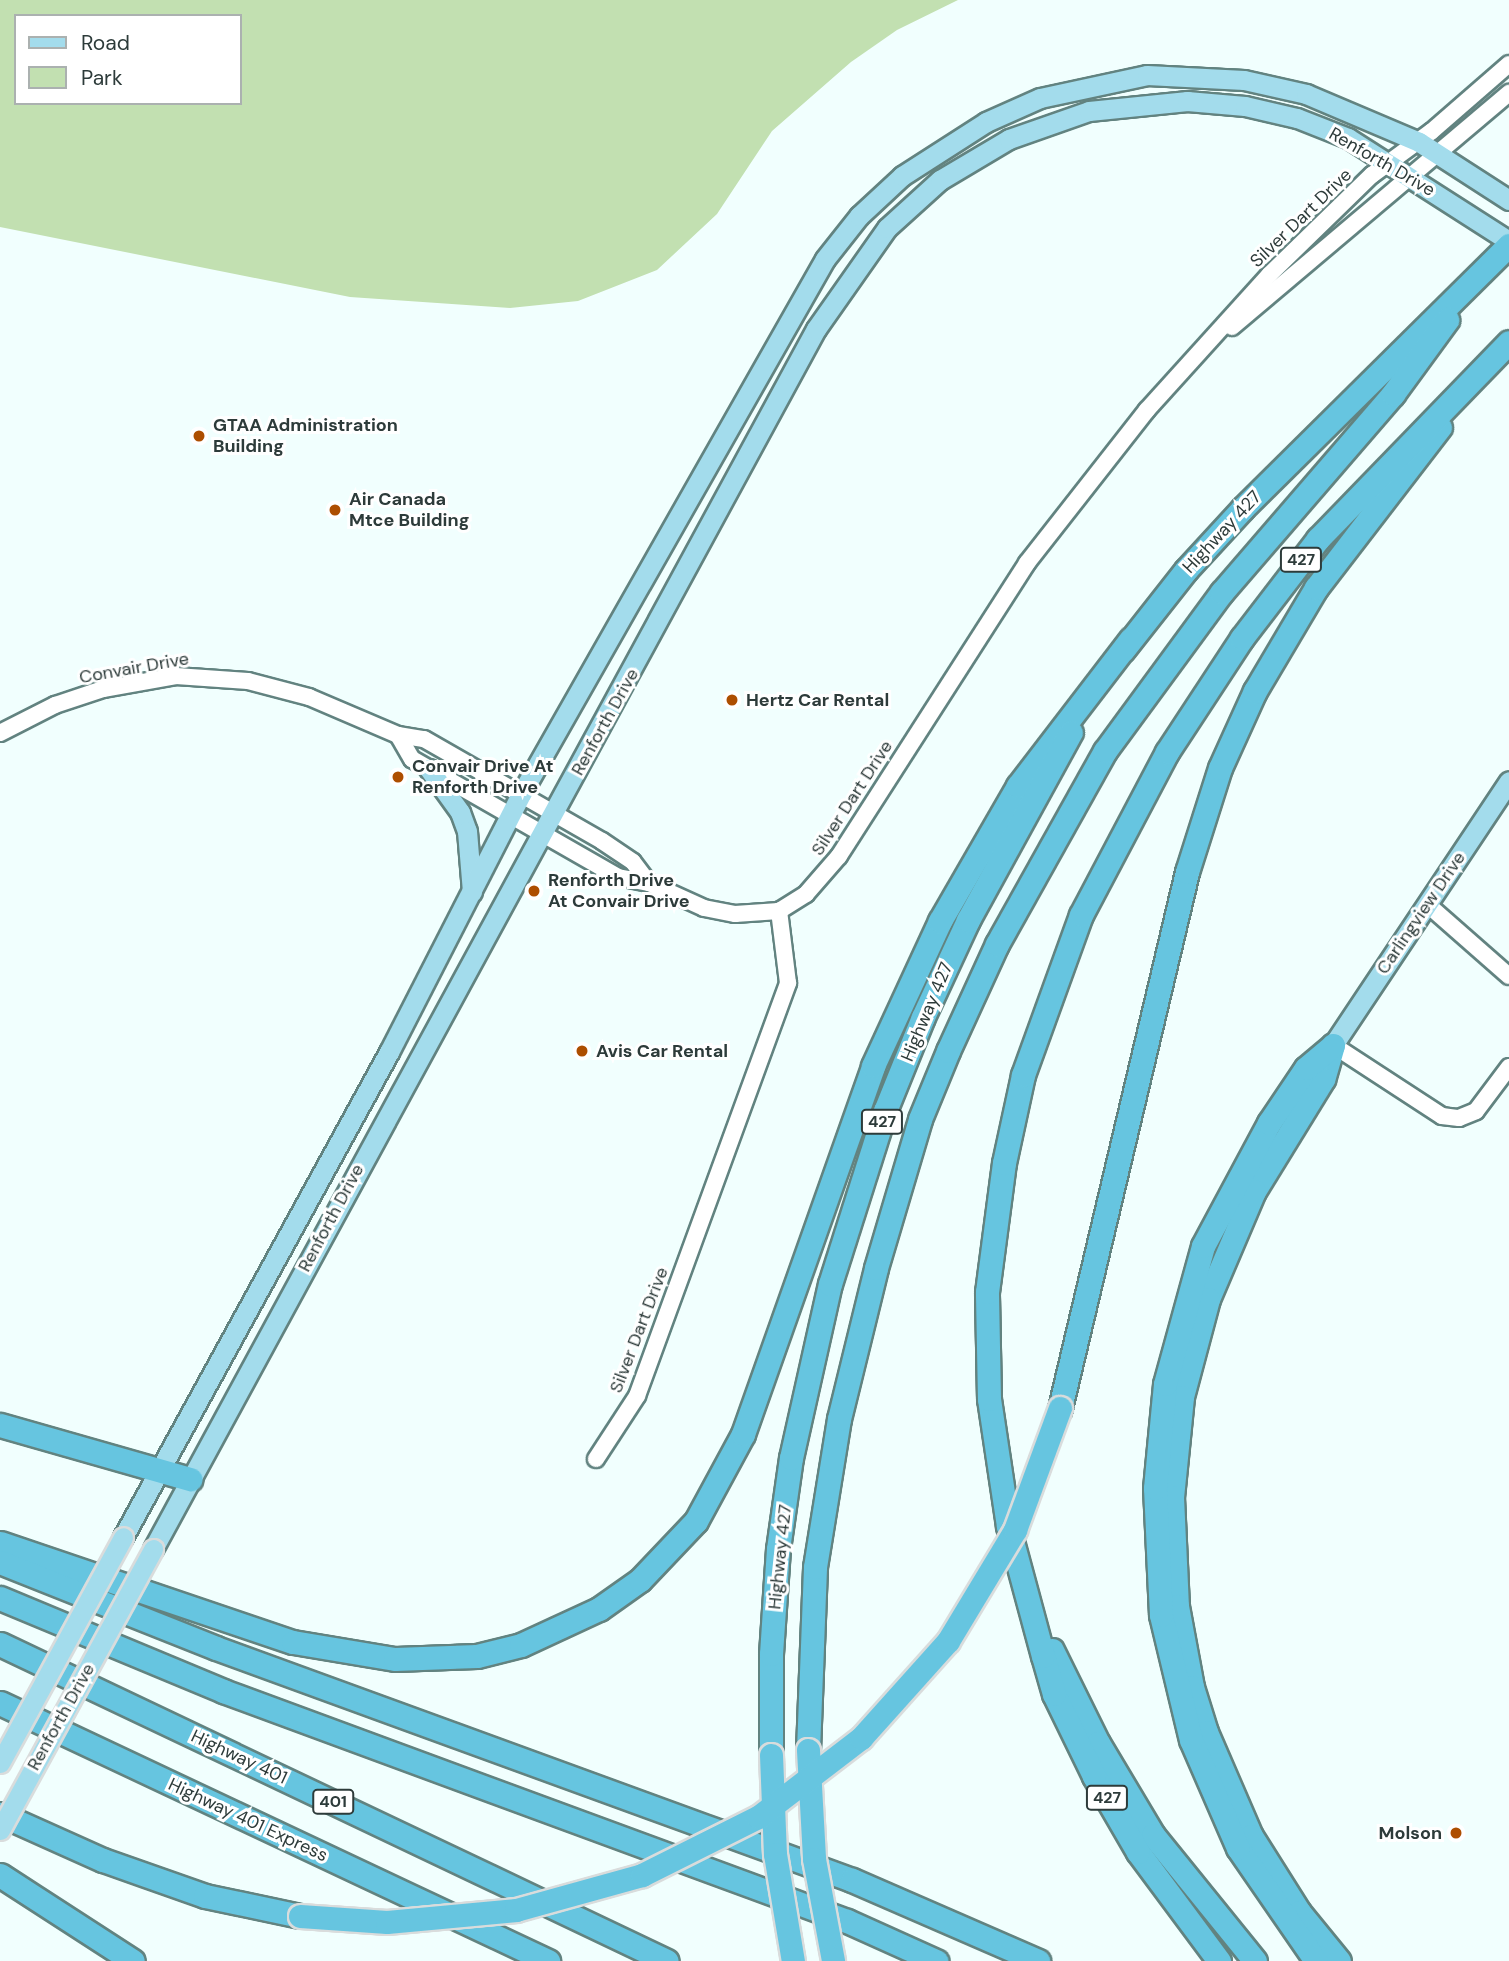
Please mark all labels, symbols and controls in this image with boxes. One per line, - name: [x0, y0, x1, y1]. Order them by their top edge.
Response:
- legend: [14, 14, 242, 105]
- text: Road: [81, 29, 130, 57]
- text: Park: [81, 64, 122, 92]
- street label: Renforth Drive: [1325, 123, 1439, 201]
- street label: Silver Dart Drive: [1246, 164, 1356, 272]
- place label: GTAA Administration Building: [213, 415, 398, 458]
- marker: GTAA Administration Building: [191, 428, 207, 444]
- street label: Highway 427: [1178, 486, 1266, 578]
- place label: Air Canada Mtce Building: [349, 489, 469, 532]
- marker: Air Canada Mtce Building: [327, 502, 343, 518]
- road number: 427: [1278, 548, 1324, 572]
- street label: Convair Drive: [77, 648, 191, 688]
- street label: Renforth Drive: [567, 665, 643, 779]
- place label: Hertz Car Rental: [746, 689, 889, 711]
- marker: Hertz Car Rental: [724, 692, 740, 708]
- street label: Silver Dart Drive: [807, 736, 897, 860]
- place label: Convair Drive At Renforth Drive: [412, 756, 553, 798]
- marker: Convair Drive At Renforth Drive: [390, 769, 406, 785]
- street label: Carlingview Drive: [1372, 848, 1470, 978]
- place label: Renforth Drive At Convair Drive: [548, 870, 689, 912]
- marker: Renforth Drive At Convair Drive: [526, 883, 542, 899]
- street label: Highway 427: [896, 959, 958, 1065]
- place label: Avis Car Rental: [596, 1040, 728, 1062]
- marker: Avis Car Rental: [574, 1043, 590, 1059]
- road number: 427: [859, 1110, 905, 1134]
- street label: Renforth Drive: [294, 1161, 368, 1275]
- street label: Silver Dart Drive: [605, 1264, 673, 1396]
- street label: Highway 427: [764, 1504, 796, 1610]
- street label: Renforth Drive: [23, 1660, 99, 1774]
- street label: Highway 401: [188, 1725, 290, 1789]
- street label: Highway 401 Express: [165, 1774, 331, 1866]
- road number: 427: [1084, 1786, 1130, 1810]
- road number: 401: [312, 1790, 354, 1814]
- place label: Molson: [1379, 1822, 1442, 1844]
- marker: Molson: [1448, 1825, 1464, 1841]

